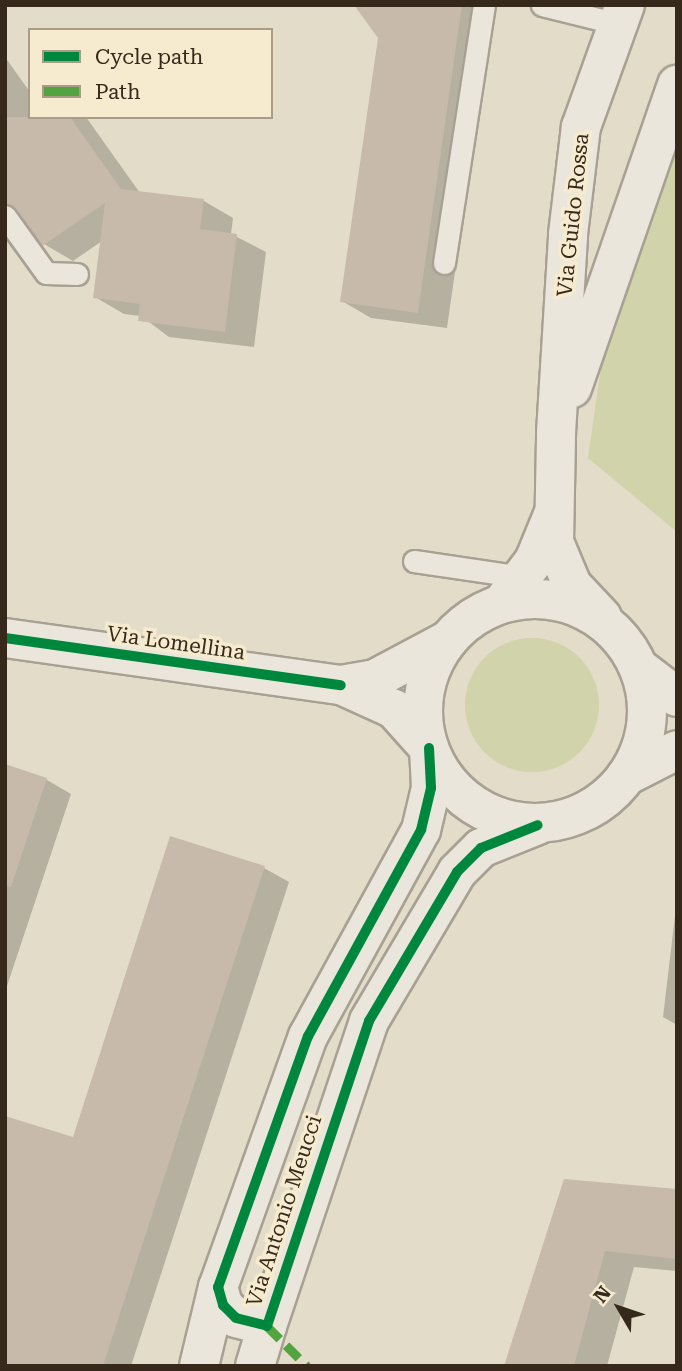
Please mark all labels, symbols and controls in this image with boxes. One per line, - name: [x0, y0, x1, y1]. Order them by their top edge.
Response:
- legend: [28, 28, 273, 119]
- text: Cycle path: [95, 45, 203, 69]
- text: Path: [95, 80, 141, 104]
- street label: Via Guido Rossa: [552, 132, 594, 298]
- street label: Via Lomellina: [105, 621, 247, 665]
- street label: Via Antonio Meucci: [241, 1112, 327, 1310]
- north arrow: [584, 1273, 654, 1343]
- text: N: [589, 1282, 616, 1307]

